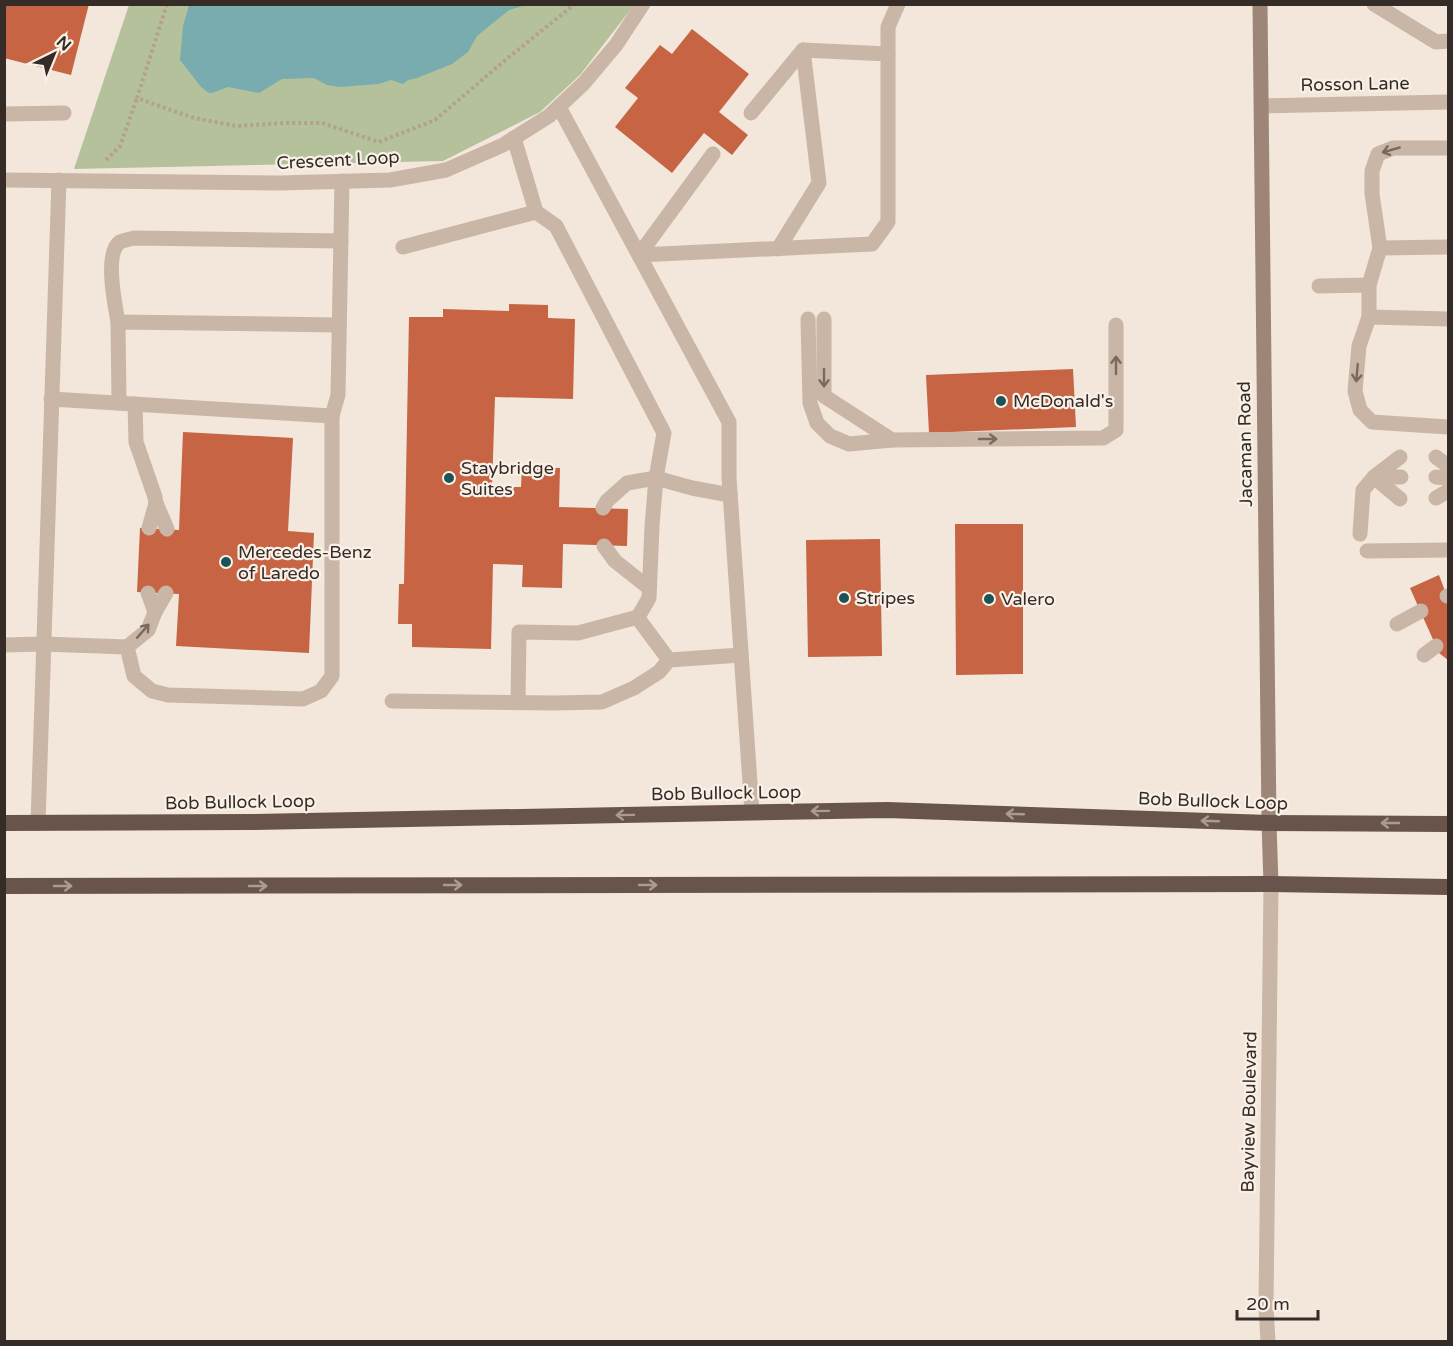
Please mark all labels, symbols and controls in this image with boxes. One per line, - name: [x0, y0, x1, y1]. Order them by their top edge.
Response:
- north arrow: [24, 24, 84, 84]
- text: N: [52, 32, 75, 55]
- street label: Rosson Lane: [1300, 72, 1410, 96]
- one-way arrow: [1382, 145, 1401, 157]
- street label: Crescent Loop: [276, 146, 400, 174]
- one-way arrow: [1110, 356, 1122, 376]
- one-way arrow: [1351, 363, 1362, 383]
- one-way arrow: [818, 367, 830, 387]
- street label: Jacaman Road: [1233, 381, 1257, 507]
- place label: McDonald's: [1013, 390, 1113, 412]
- marker: McDonald's: [994, 394, 1008, 408]
- one-way arrow: [978, 433, 998, 445]
- place label: Staybridge Suites: [461, 457, 554, 500]
- marker: Staybridge Suites: [442, 471, 456, 485]
- place label: Mercedes-Benz of Laredo: [238, 541, 372, 584]
- marker: Mercedes-Benz of Laredo: [219, 555, 233, 569]
- place label: Stripes: [856, 587, 915, 609]
- place label: Valero: [1001, 588, 1055, 610]
- marker: Stripes: [837, 591, 851, 605]
- marker: Valero: [982, 592, 996, 606]
- one-way arrow: [136, 624, 150, 640]
- street label: Bob Bullock Loop: [651, 781, 801, 805]
- street label: Bob Bullock Loop: [1138, 787, 1288, 815]
- street label: Bob Bullock Loop: [165, 790, 315, 814]
- one-way arrow: [811, 805, 831, 817]
- one-way arrow: [616, 809, 636, 820]
- one-way arrow: [1006, 809, 1026, 820]
- one-way arrow: [1201, 816, 1221, 827]
- one-way arrow: [1381, 817, 1401, 829]
- one-way arrow: [442, 879, 462, 891]
- one-way arrow: [637, 879, 657, 891]
- one-way arrow: [52, 880, 72, 892]
- one-way arrow: [247, 880, 267, 892]
- street label: Bayview Boulevard: [1237, 1031, 1261, 1193]
- scale bar: [1237, 1283, 1318, 1321]
- text: 20 m: [1246, 1293, 1290, 1315]

